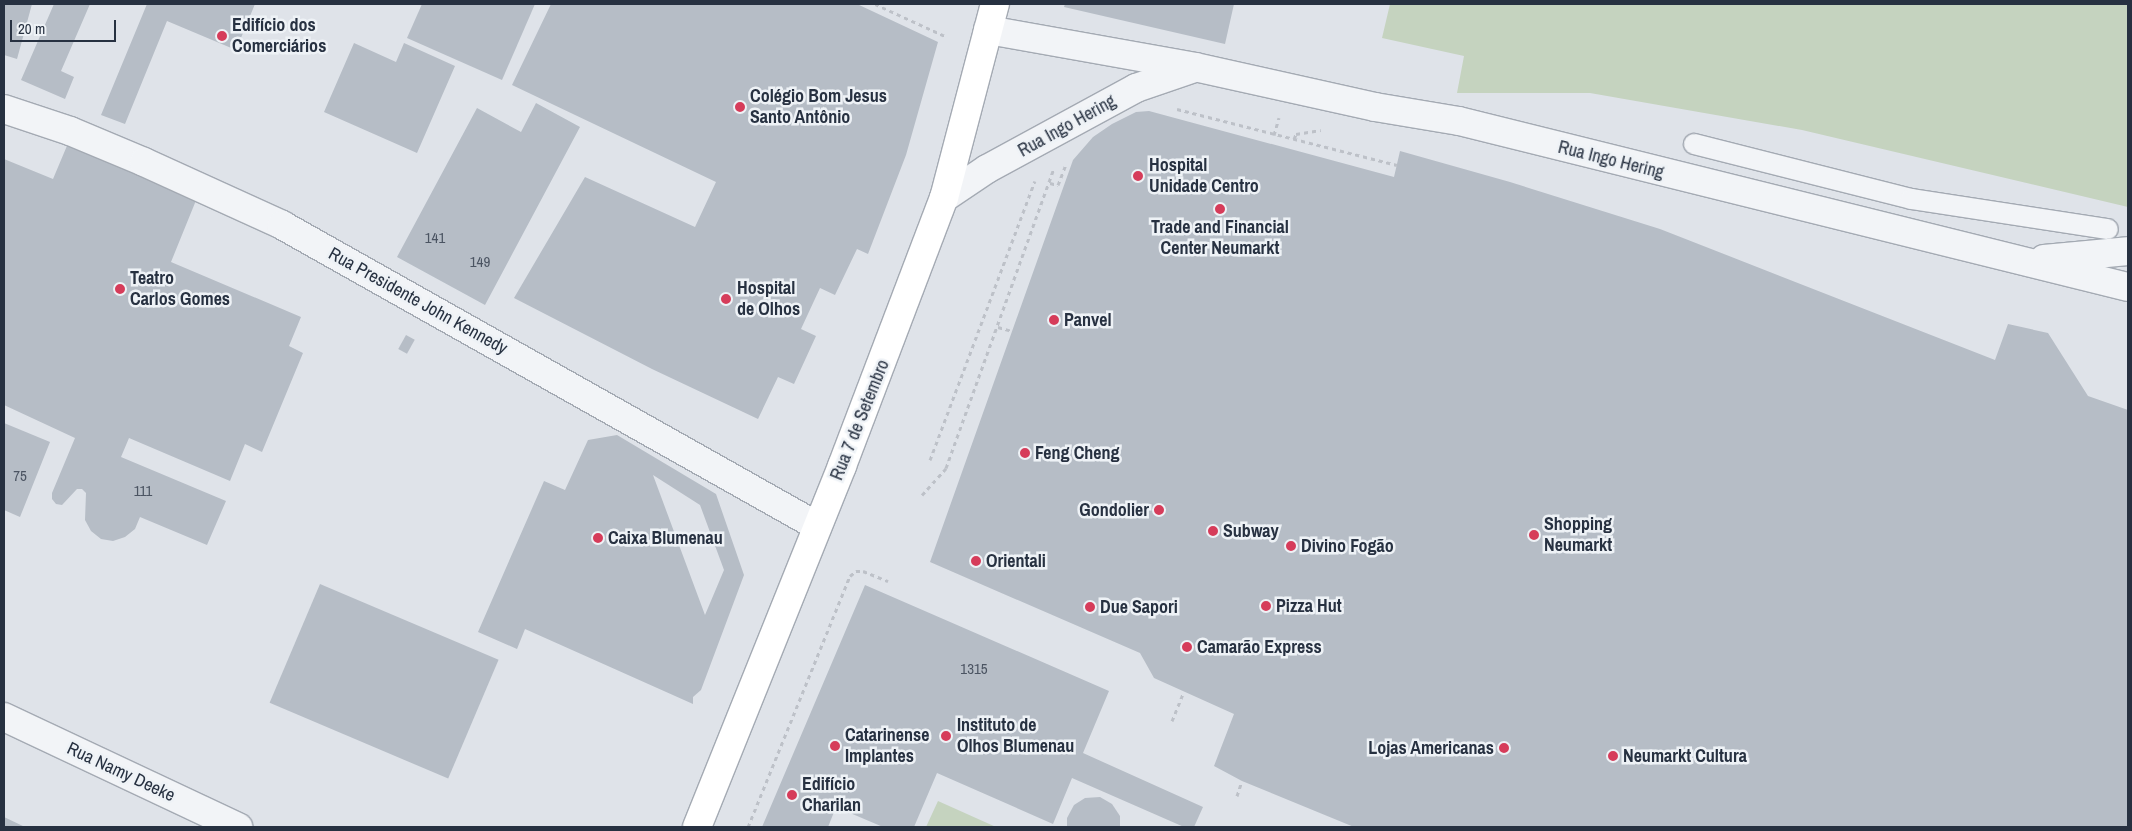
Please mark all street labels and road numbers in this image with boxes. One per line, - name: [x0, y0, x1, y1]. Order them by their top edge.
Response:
- street label: Rua Ingo Hering: [1014, 90, 1120, 162]
- street label: Rua Ingo Hering: [1556, 136, 1666, 184]
- street label: Rua Presidente John Kennedy: [325, 243, 511, 359]
- street label: Rua 7 de Setembro: [826, 357, 894, 483]
- street label: Rua Namy Deeke: [64, 738, 178, 806]

